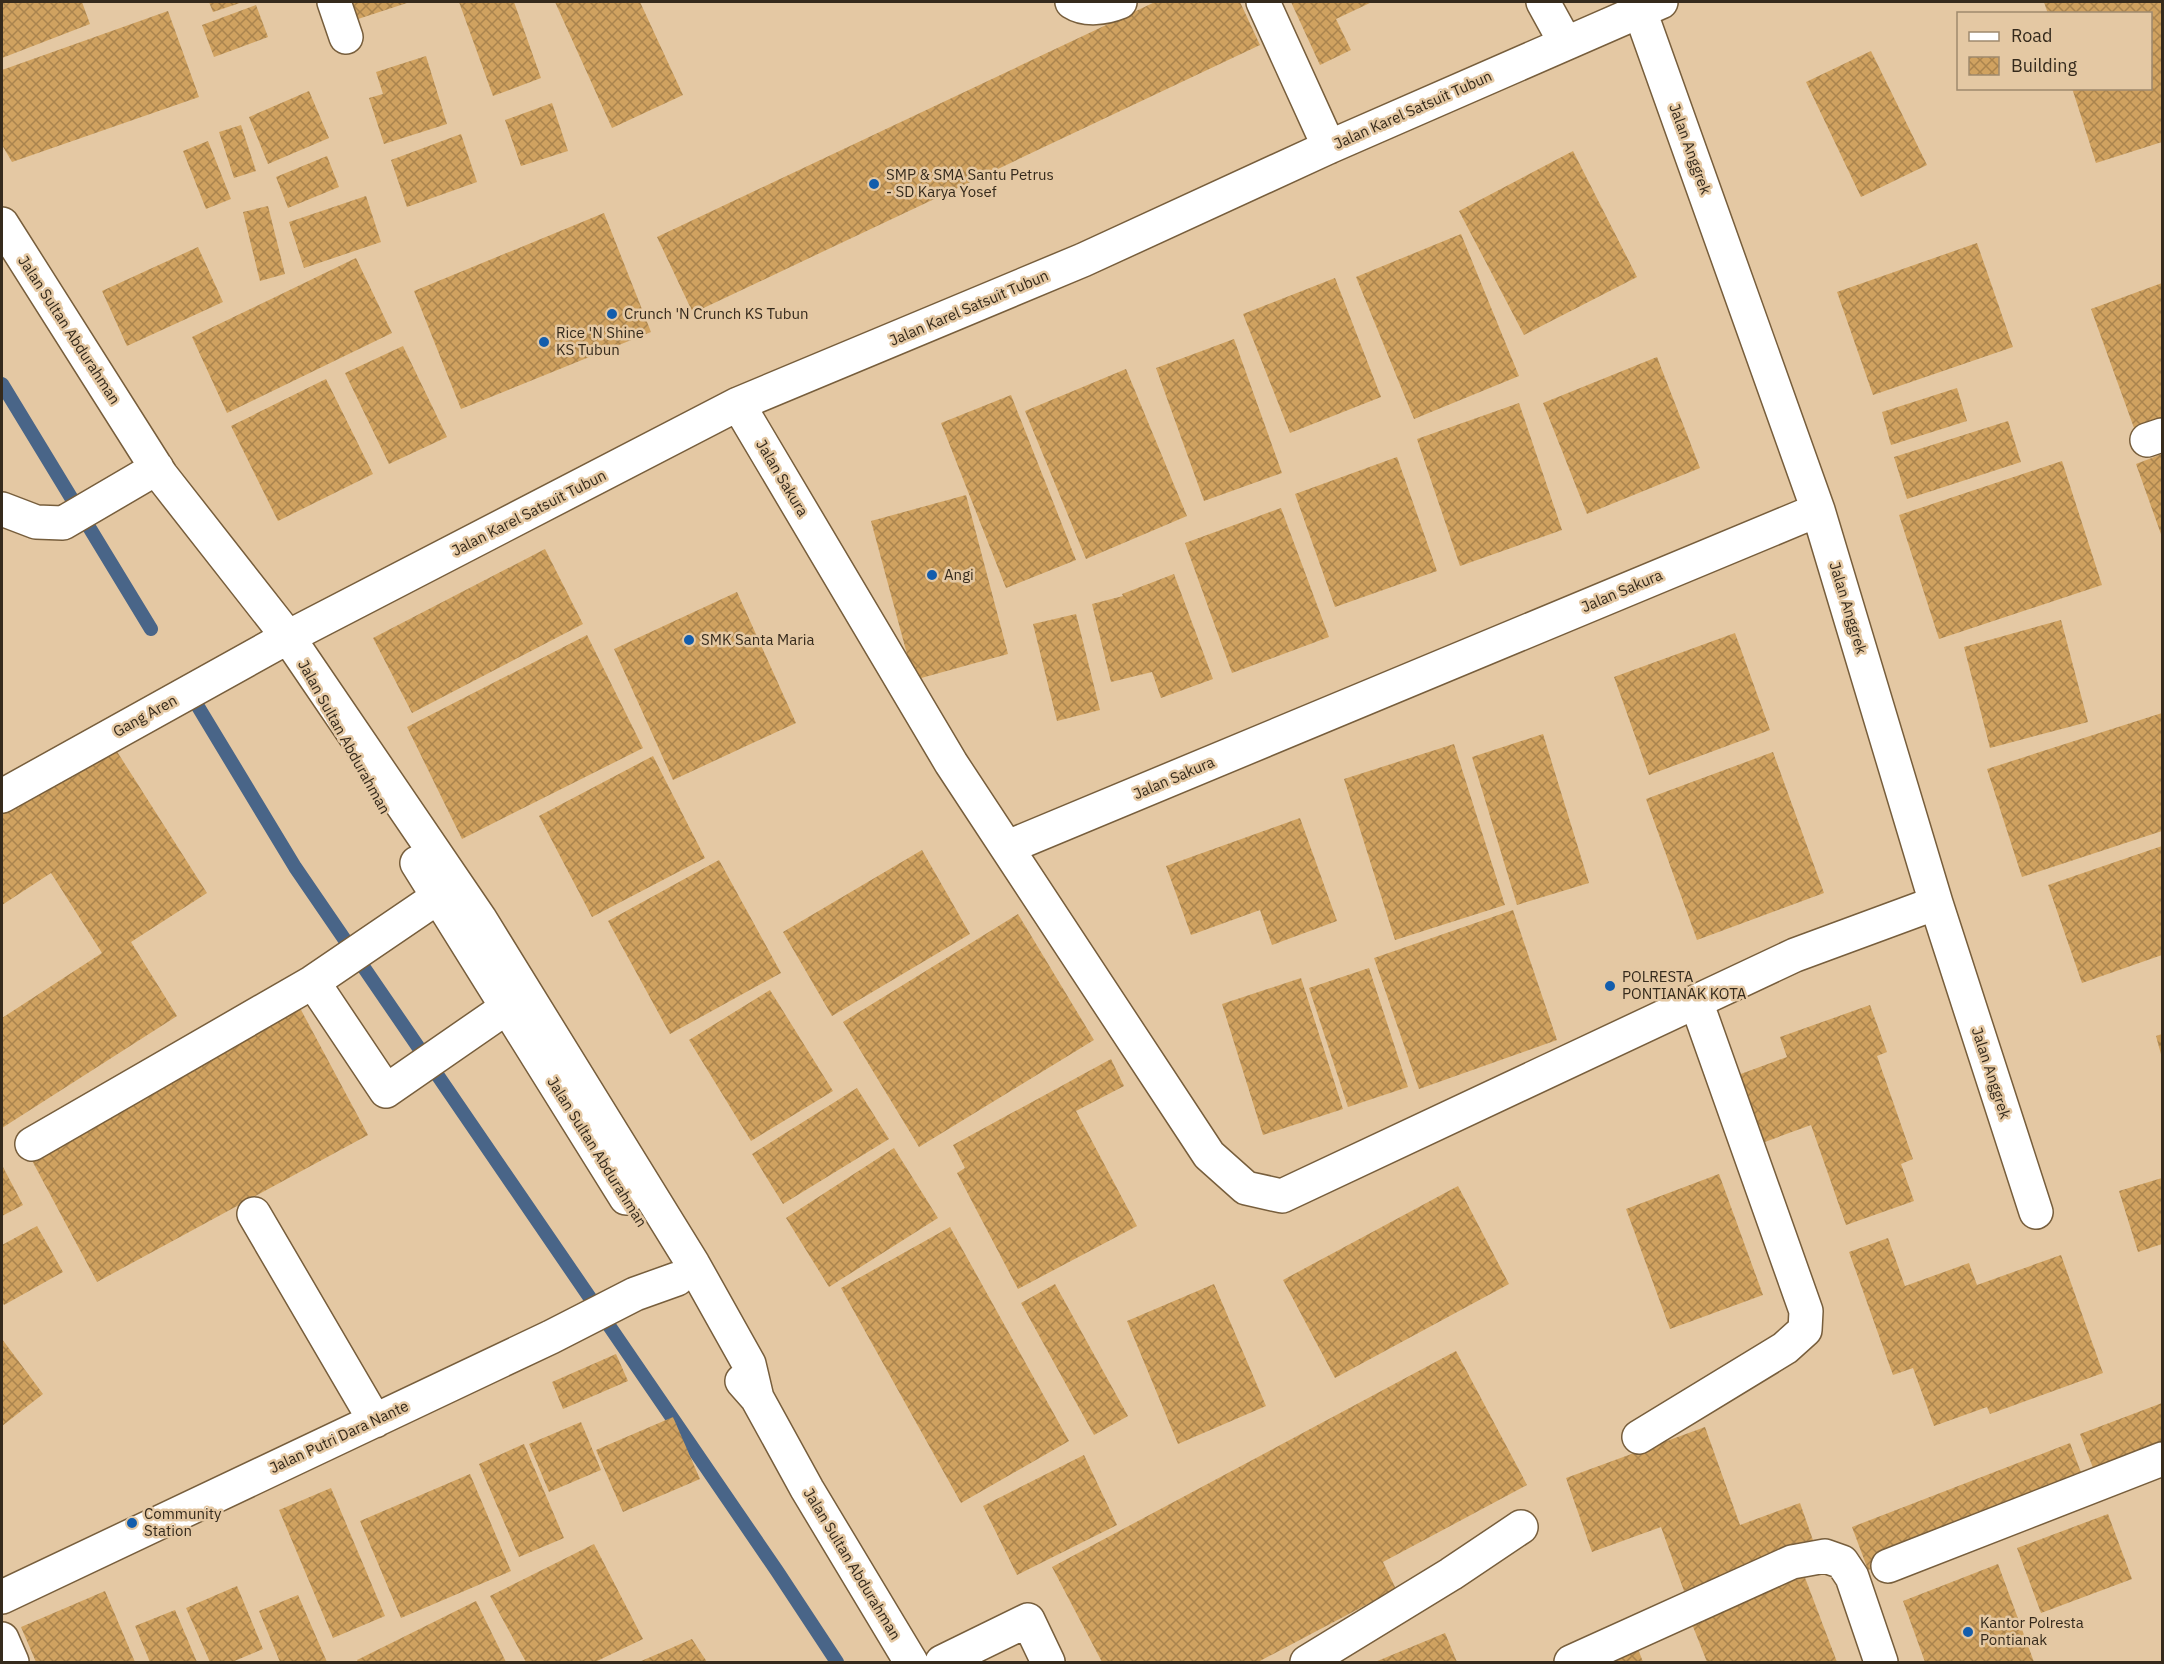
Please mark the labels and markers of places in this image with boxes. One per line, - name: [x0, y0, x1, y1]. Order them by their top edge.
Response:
- place label: SMP & SMA Santu Petrus - SD Karya Yosef: [886, 165, 1054, 201]
- marker: SMP & SMA Santu Petrus - SD Karya Yosef: [867, 177, 881, 191]
- place label: Crunch 'N Crunch KS Tubun: [624, 304, 809, 323]
- marker: Crunch 'N Crunch KS Tubun: [605, 307, 619, 321]
- place label: Rice 'N Shine KS Tubun: [556, 323, 644, 359]
- marker: Rice 'N Shine KS Tubun: [537, 335, 551, 349]
- place label: Angi: [944, 565, 974, 584]
- marker: Angi: [925, 568, 939, 582]
- place label: SMK Santa Maria: [701, 630, 814, 649]
- marker: SMK Santa Maria: [682, 633, 696, 647]
- place label: POLRESTA PONTIANAK KOTA: [1622, 967, 1747, 1003]
- marker: POLRESTA PONTIANAK KOTA: [1603, 979, 1617, 993]
- place label: Community Station: [144, 1504, 222, 1540]
- marker: Community Station: [125, 1516, 139, 1530]
- place label: Kantor Polresta Pontianak: [1980, 1613, 2084, 1649]
- marker: Kantor Polresta Pontianak: [1961, 1625, 1975, 1639]

